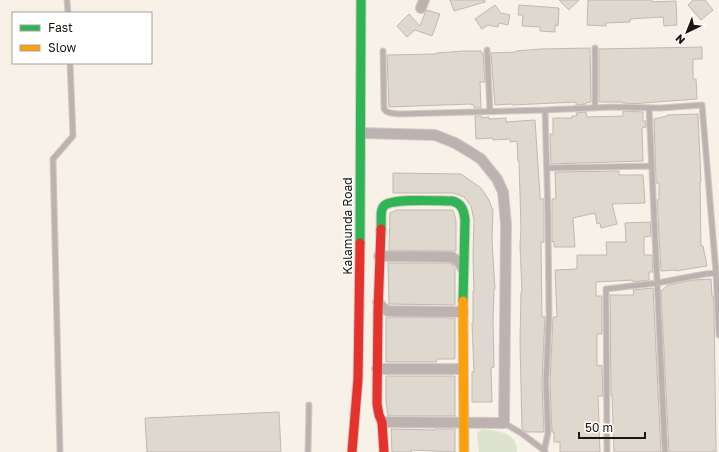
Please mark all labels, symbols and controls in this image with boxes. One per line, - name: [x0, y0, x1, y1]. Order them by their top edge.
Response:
- legend: [12, 12, 152, 64]
- north arrow: [667, 12, 707, 52]
- text: Fast: [48, 20, 73, 35]
- text: N: [672, 32, 687, 47]
- text: Slow: [48, 40, 76, 55]
- street label: Kalamunda Road: [340, 177, 355, 275]
- scale bar: [579, 414, 645, 440]
- text: 50 m: [585, 420, 613, 435]

